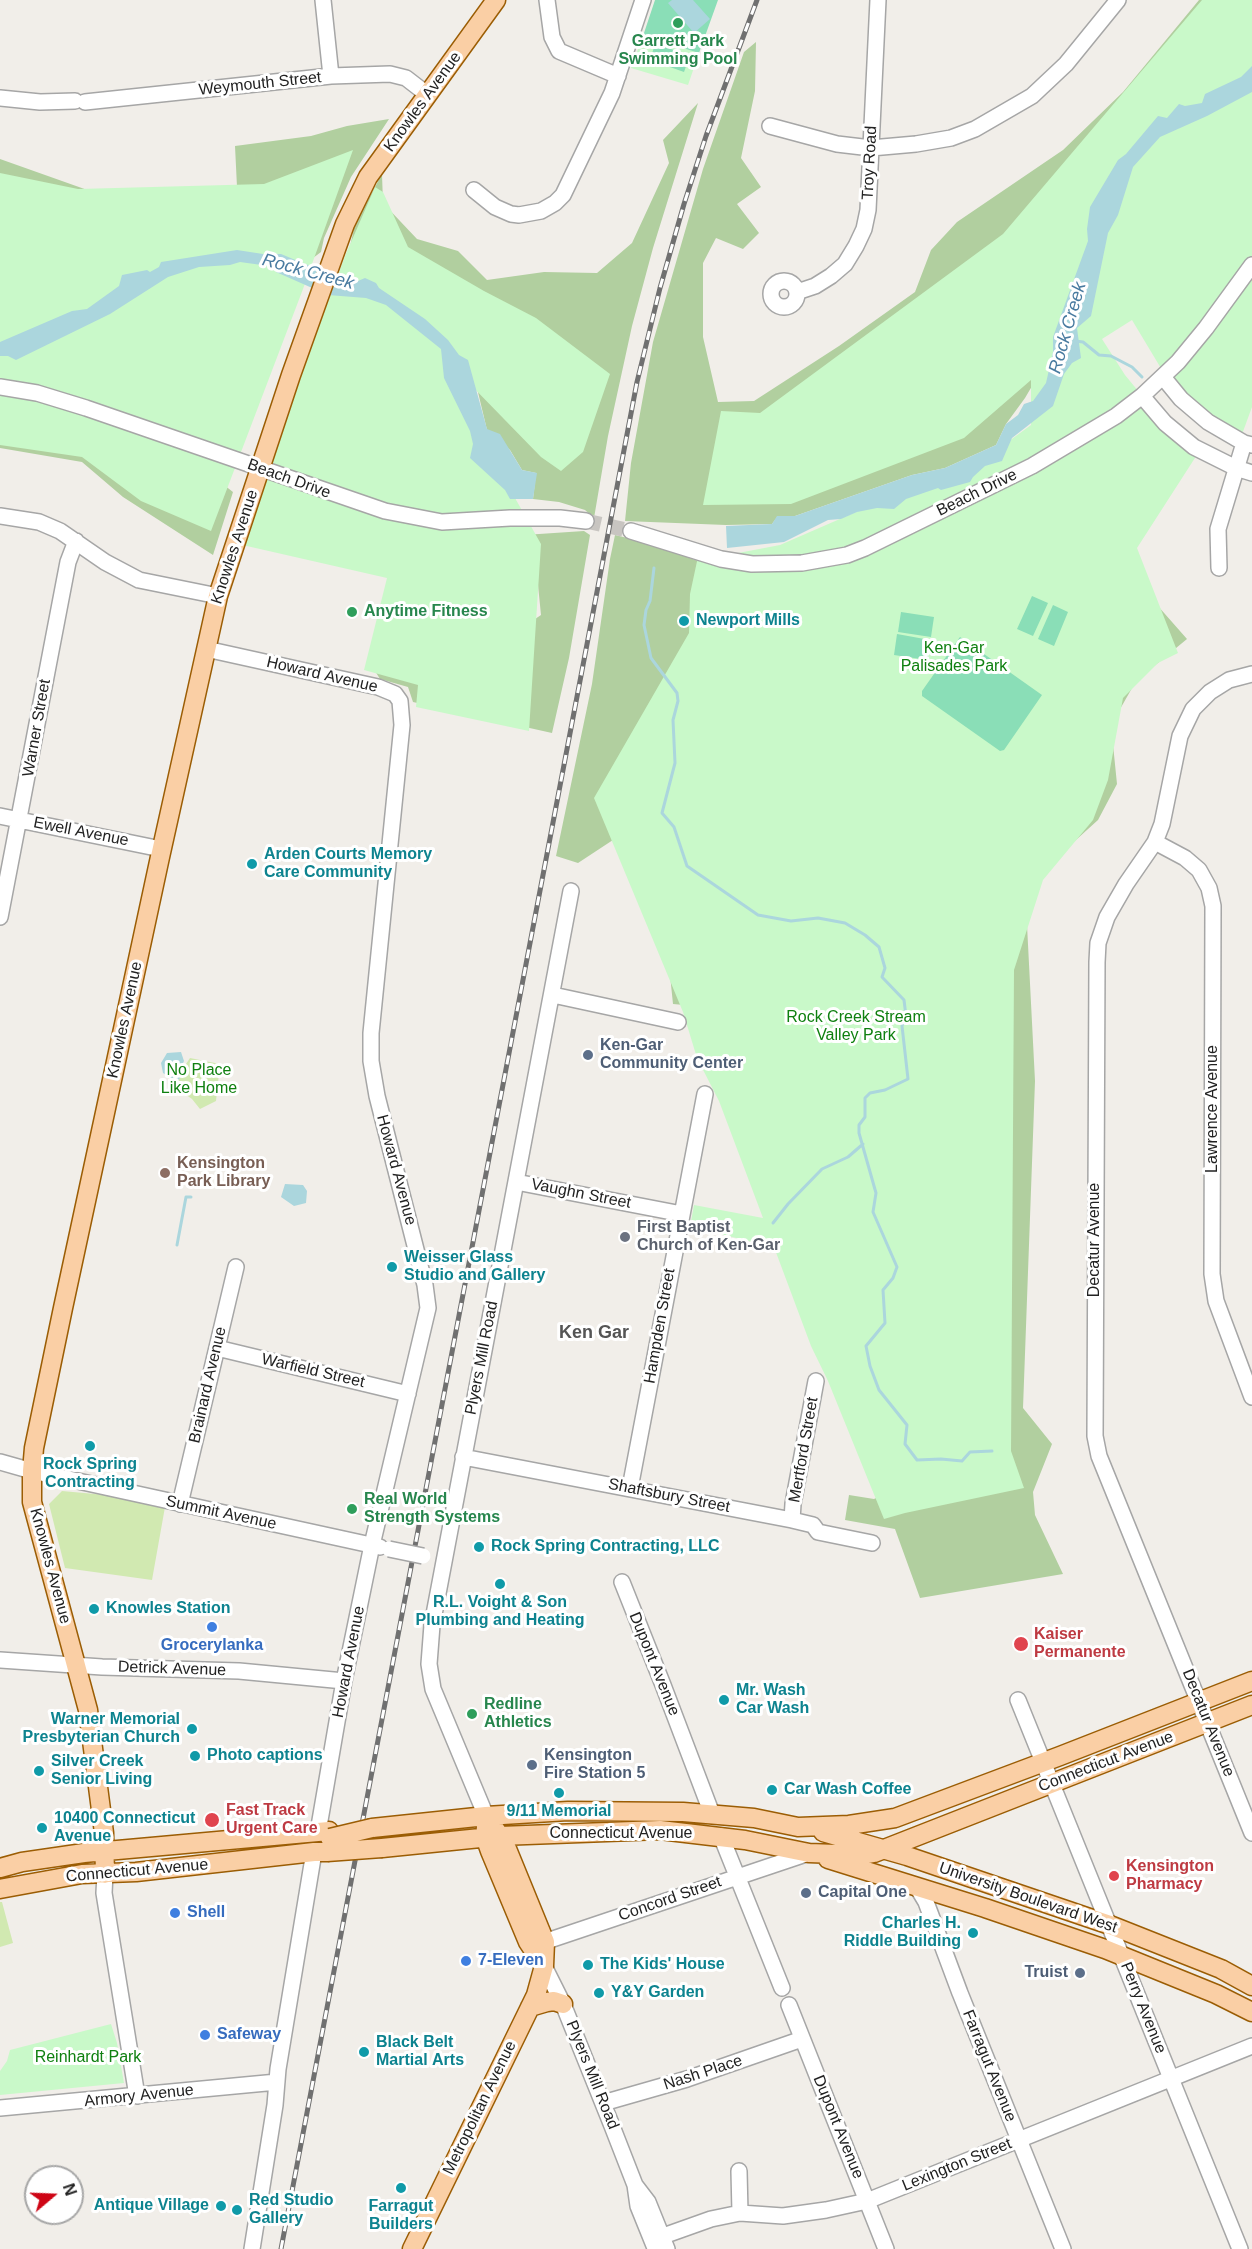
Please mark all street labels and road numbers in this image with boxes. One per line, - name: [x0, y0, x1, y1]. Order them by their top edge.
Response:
- street label: Knowles Avenue: [380, 48, 466, 156]
- street label: Weymouth Street: [198, 68, 322, 100]
- street label: Troy Road: [858, 125, 882, 201]
- street label: Beach Drive: [245, 455, 333, 503]
- street label: Beach Drive: [934, 465, 1020, 521]
- street label: Knowles Avenue: [207, 487, 263, 607]
- street label: Howard Avenue: [265, 653, 379, 697]
- street label: Warner Street: [19, 678, 55, 778]
- street label: Ewell Avenue: [32, 813, 130, 851]
- street label: Knowles Avenue: [103, 960, 147, 1080]
- street label: Lawrence Avenue: [1203, 1045, 1223, 1173]
- street label: Howard Avenue: [372, 1113, 420, 1227]
- street label: Vaughn Street: [530, 1175, 632, 1213]
- street label: Decatur Avenue: [1085, 1183, 1105, 1297]
- street label: Hampden Street: [640, 1267, 680, 1385]
- street label: Plyers Mill Road: [462, 1299, 502, 1417]
- street label: Brainard Avenue: [185, 1325, 231, 1445]
- street label: Warfield Street: [260, 1350, 366, 1392]
- street label: Mertford Street: [785, 1396, 823, 1504]
- street label: Shaftsbury Street: [606, 1475, 732, 1517]
- street label: Summit Avenue: [164, 1492, 278, 1534]
- street label: Knowles Avenue: [25, 1506, 75, 1626]
- street label: Howard Avenue: [329, 1604, 369, 1720]
- street label: Dupont Avenue: [624, 1609, 684, 1719]
- street label: Detrick Avenue: [118, 1658, 226, 1680]
- street label: Decatur Avenue: [1178, 1666, 1238, 1780]
- street label: Connecticut Avenue: [1036, 1727, 1176, 1797]
- street label: Connecticut Avenue: [550, 1824, 692, 1844]
- street label: Connecticut Avenue: [65, 1855, 209, 1887]
- street label: University Boulevard West: [936, 1858, 1120, 1938]
- street label: Concord Street: [616, 1872, 724, 1926]
- street label: Perry Avenue: [1116, 1960, 1170, 2056]
- street label: Farragut Avenue: [958, 2007, 1020, 2125]
- street label: Plyers Mill Road: [561, 2018, 623, 2132]
- street label: Metropolitan Avenue: [439, 2038, 521, 2178]
- street label: Nash Place: [661, 2051, 745, 2095]
- street label: Dupont Avenue: [808, 2072, 868, 2182]
- street label: Armory Avenue: [83, 2081, 195, 2111]
- street label: Lexington Street: [899, 2134, 1015, 2196]

